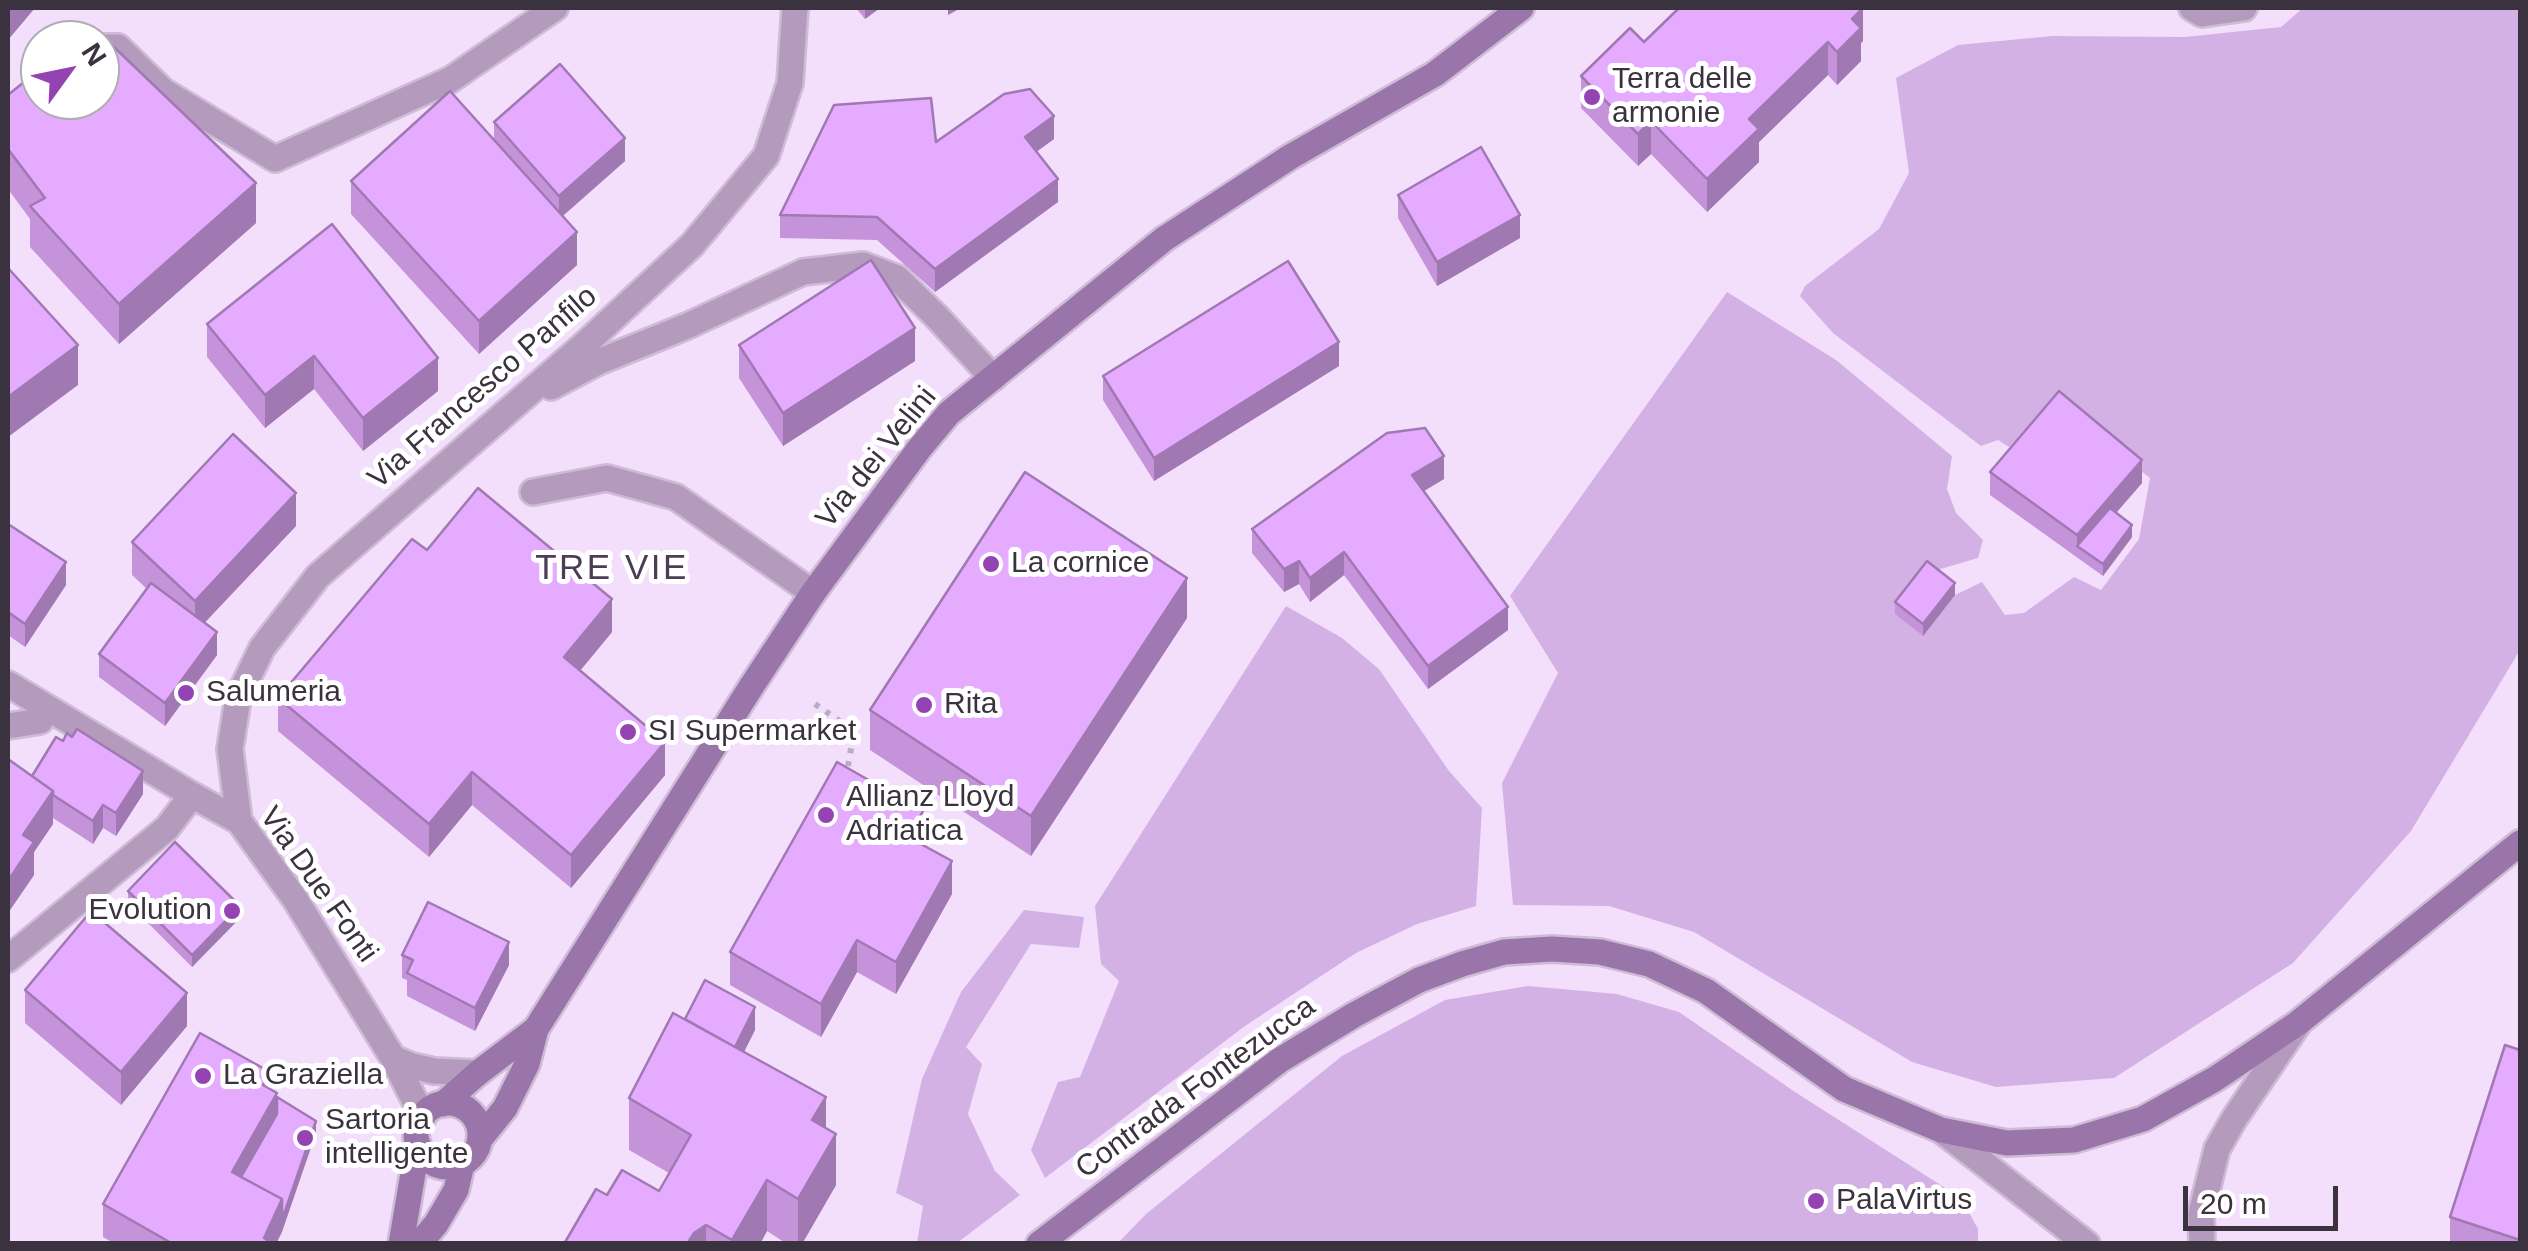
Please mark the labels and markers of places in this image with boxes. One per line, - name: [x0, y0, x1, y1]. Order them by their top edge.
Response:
- place label: Terra delle armonie: [1612, 62, 1752, 132]
- marker: Terra delle armonie: [1581, 86, 1603, 108]
- place label: La cornice: [1011, 546, 1149, 582]
- marker: La cornice: [980, 553, 1002, 575]
- place label: Salumeria: [206, 675, 341, 711]
- marker: Salumeria: [175, 682, 197, 704]
- place label: Rita: [944, 687, 997, 723]
- marker: Rita: [913, 694, 935, 716]
- place label: SI Supermarket: [648, 714, 856, 750]
- marker: SI Supermarket: [617, 721, 639, 743]
- place label: Allianz Lloyd Adriatica: [846, 780, 1014, 850]
- marker: Allianz Lloyd Adriatica: [815, 804, 837, 826]
- place label: Evolution: [89, 893, 212, 929]
- marker: Evolution: [221, 900, 243, 922]
- place label: La Graziella: [223, 1058, 383, 1094]
- marker: La Graziella: [192, 1065, 214, 1087]
- place label: Sartoria intelligente: [325, 1103, 468, 1174]
- marker: Sartoria intelligente: [294, 1127, 316, 1149]
- place label: PalaVirtus: [1836, 1183, 1972, 1219]
- marker: PalaVirtus: [1805, 1190, 1827, 1212]

